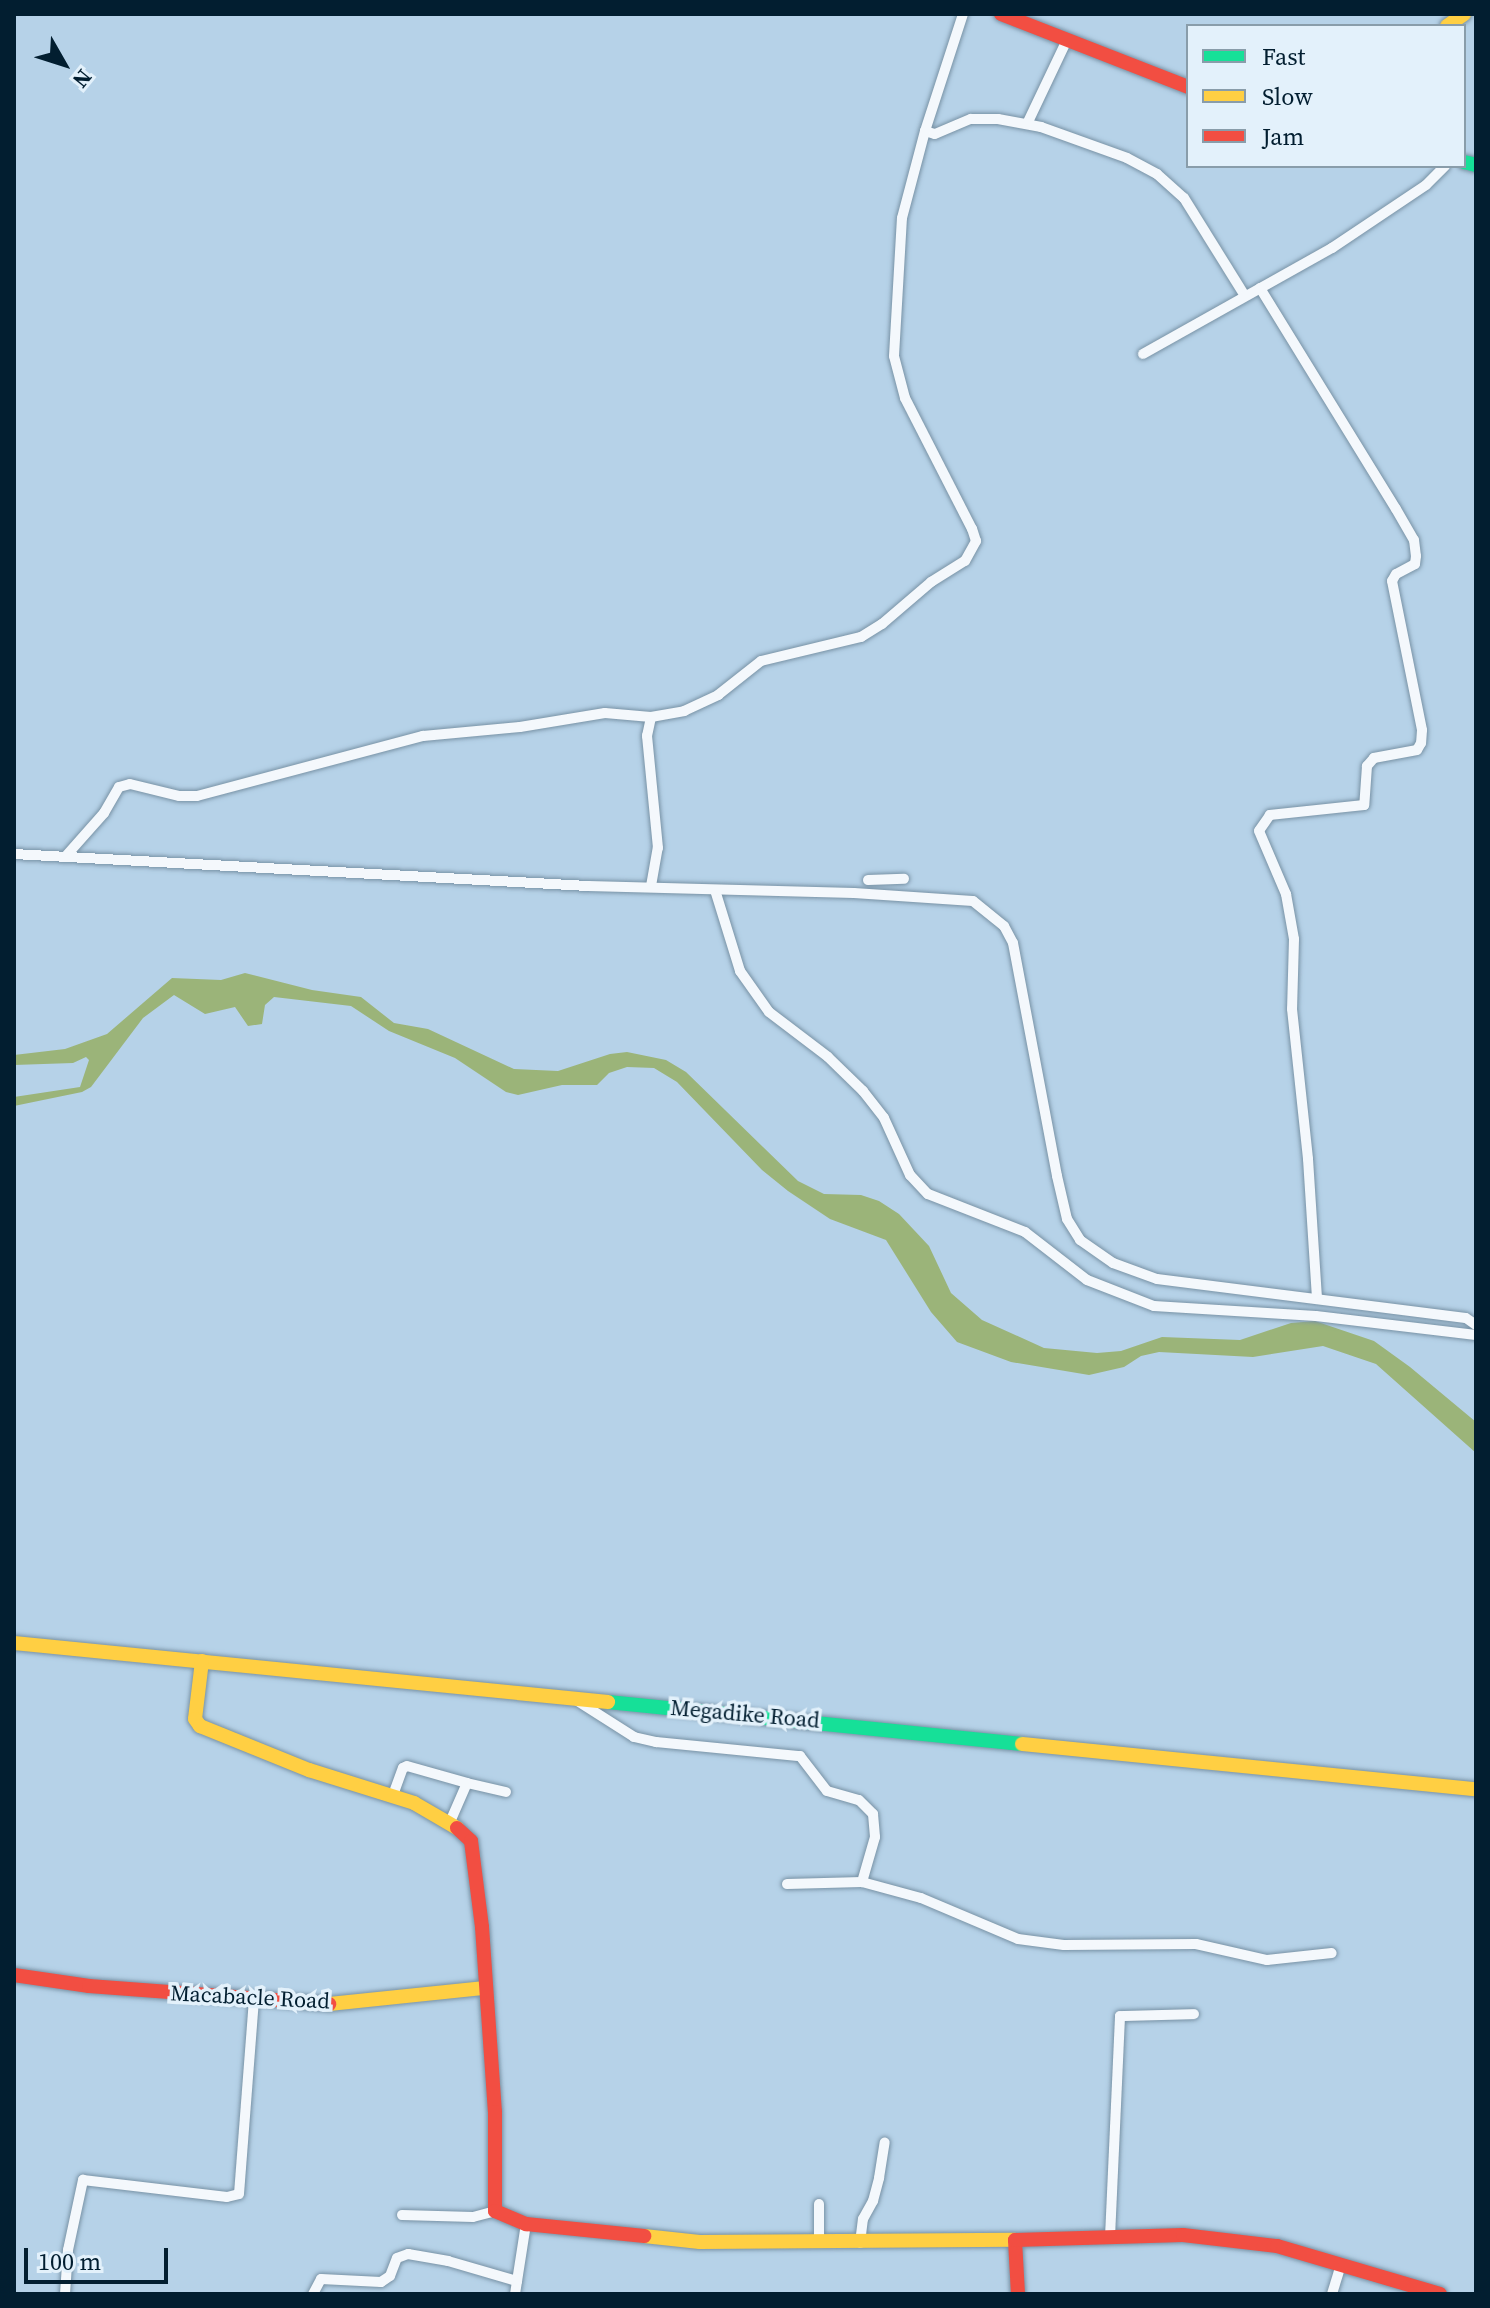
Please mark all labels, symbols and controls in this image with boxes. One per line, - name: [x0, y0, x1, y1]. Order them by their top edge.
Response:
- north arrow: [24, 24, 104, 104]
- legend: [1186, 24, 1466, 168]
- text: Fast: [1262, 40, 1305, 73]
- text: N: [66, 63, 99, 95]
- text: Slow: [1262, 80, 1313, 113]
- text: Jam: [1262, 120, 1304, 153]
- street label: Megadike Road: [669, 1694, 821, 1734]
- street label: Macabacle Road: [170, 1980, 330, 2014]
- scale bar: [28, 2232, 172, 2282]
- text: 100 m: [38, 2245, 101, 2278]

